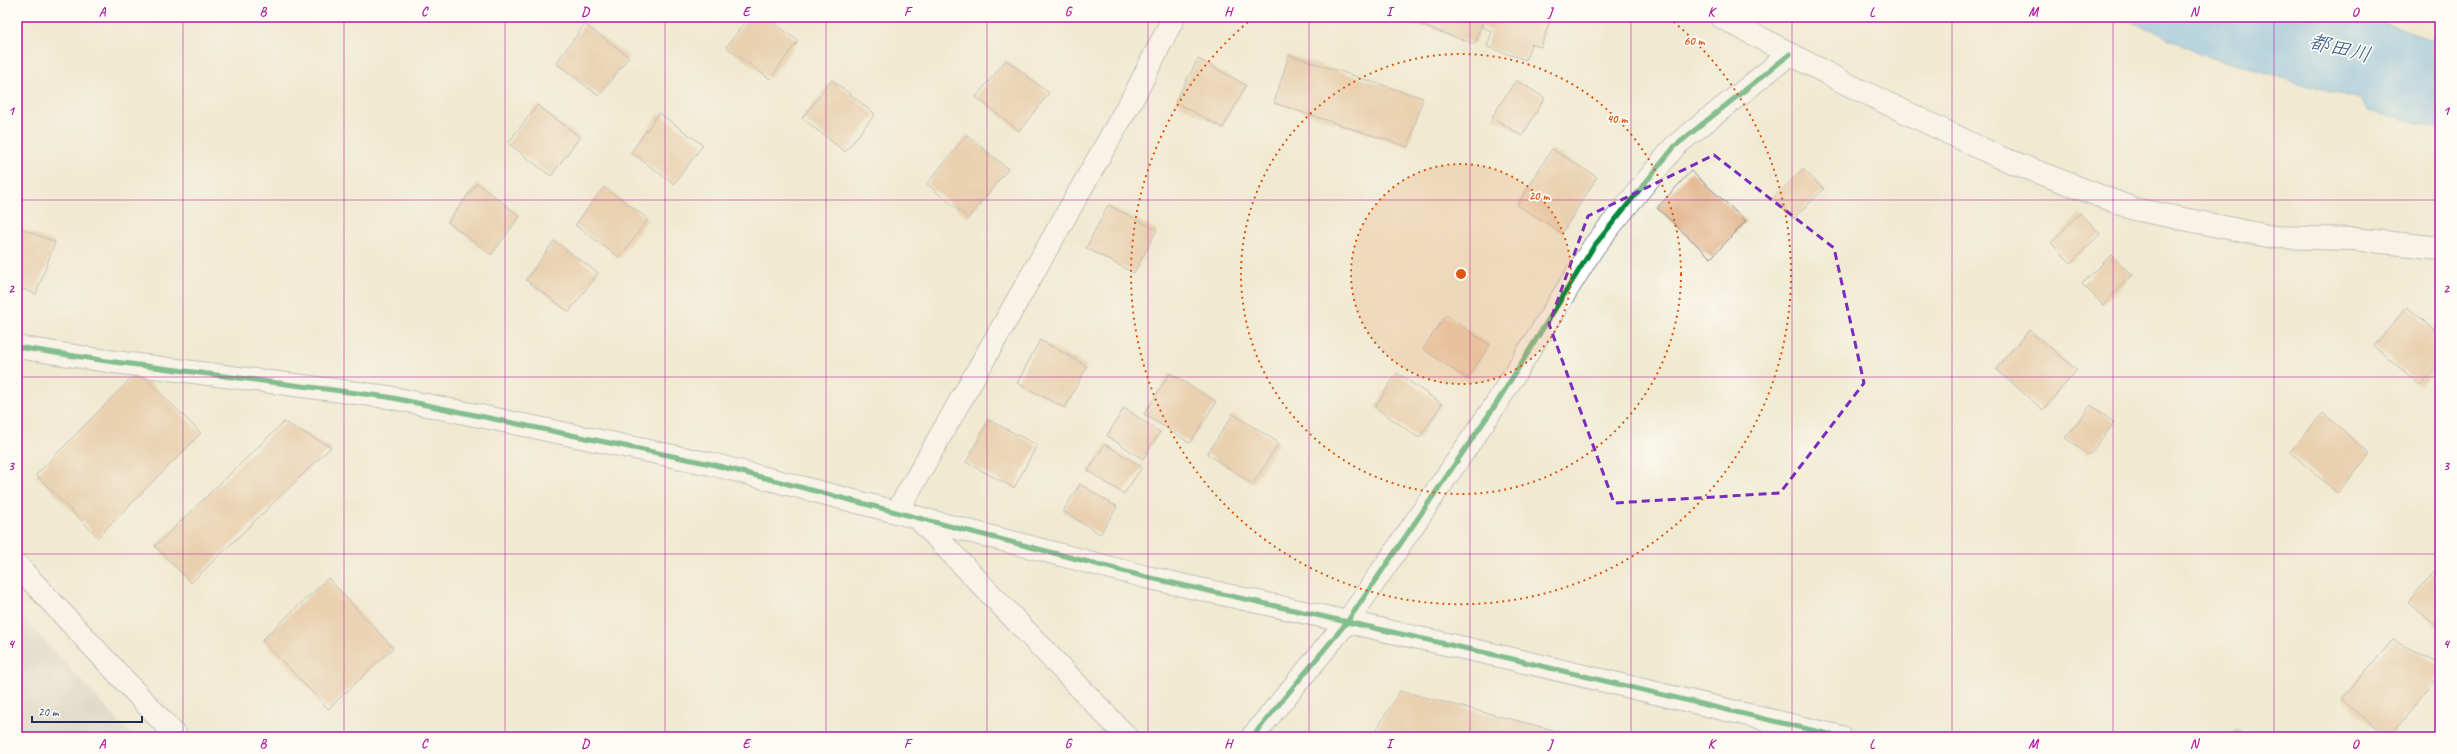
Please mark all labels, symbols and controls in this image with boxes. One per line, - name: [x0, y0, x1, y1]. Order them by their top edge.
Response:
- text: A: [99, 4, 107, 20]
- text: B: [260, 4, 268, 20]
- text: C: [421, 4, 429, 20]
- text: D: [581, 4, 590, 20]
- text: E: [743, 4, 752, 20]
- text: F: [904, 4, 913, 20]
- text: G: [1065, 4, 1073, 20]
- text: H: [1224, 4, 1234, 20]
- text: I: [1386, 4, 1395, 20]
- text: J: [1547, 4, 1554, 20]
- text: K: [1708, 4, 1718, 20]
- text: L: [1869, 4, 1876, 20]
- text: M: [2028, 4, 2039, 20]
- text: N: [2190, 4, 2201, 20]
- text: O: [2352, 4, 2361, 20]
- water label: 都田川: [2306, 28, 2374, 68]
- text: 60 m: [1684, 33, 1706, 49]
- text: 1: [8, 103, 16, 119]
- text: 1: [2443, 103, 2451, 119]
- text: 40 m: [1607, 111, 1628, 127]
- text: 20 m: [1529, 188, 1550, 204]
- centre of rings: [1454, 267, 1468, 281]
- text: 2: [8, 281, 15, 297]
- text: 2: [2443, 281, 2450, 297]
- text: 3: [8, 458, 15, 474]
- text: 3: [2443, 458, 2450, 474]
- text: 4: [8, 636, 16, 652]
- text: 4: [2443, 636, 2451, 652]
- scale bar: [32, 698, 142, 724]
- text: 20 m: [38, 704, 60, 720]
- text: A: [99, 736, 107, 752]
- text: B: [260, 736, 268, 752]
- text: C: [421, 736, 429, 752]
- text: D: [581, 736, 590, 752]
- text: E: [743, 736, 752, 752]
- text: F: [904, 736, 913, 752]
- text: G: [1065, 736, 1073, 752]
- text: H: [1224, 736, 1234, 752]
- text: I: [1386, 736, 1395, 752]
- text: J: [1547, 736, 1554, 752]
- text: K: [1708, 736, 1718, 752]
- text: L: [1869, 736, 1876, 752]
- text: M: [2028, 736, 2039, 752]
- text: N: [2190, 736, 2201, 752]
- text: O: [2352, 736, 2361, 752]

